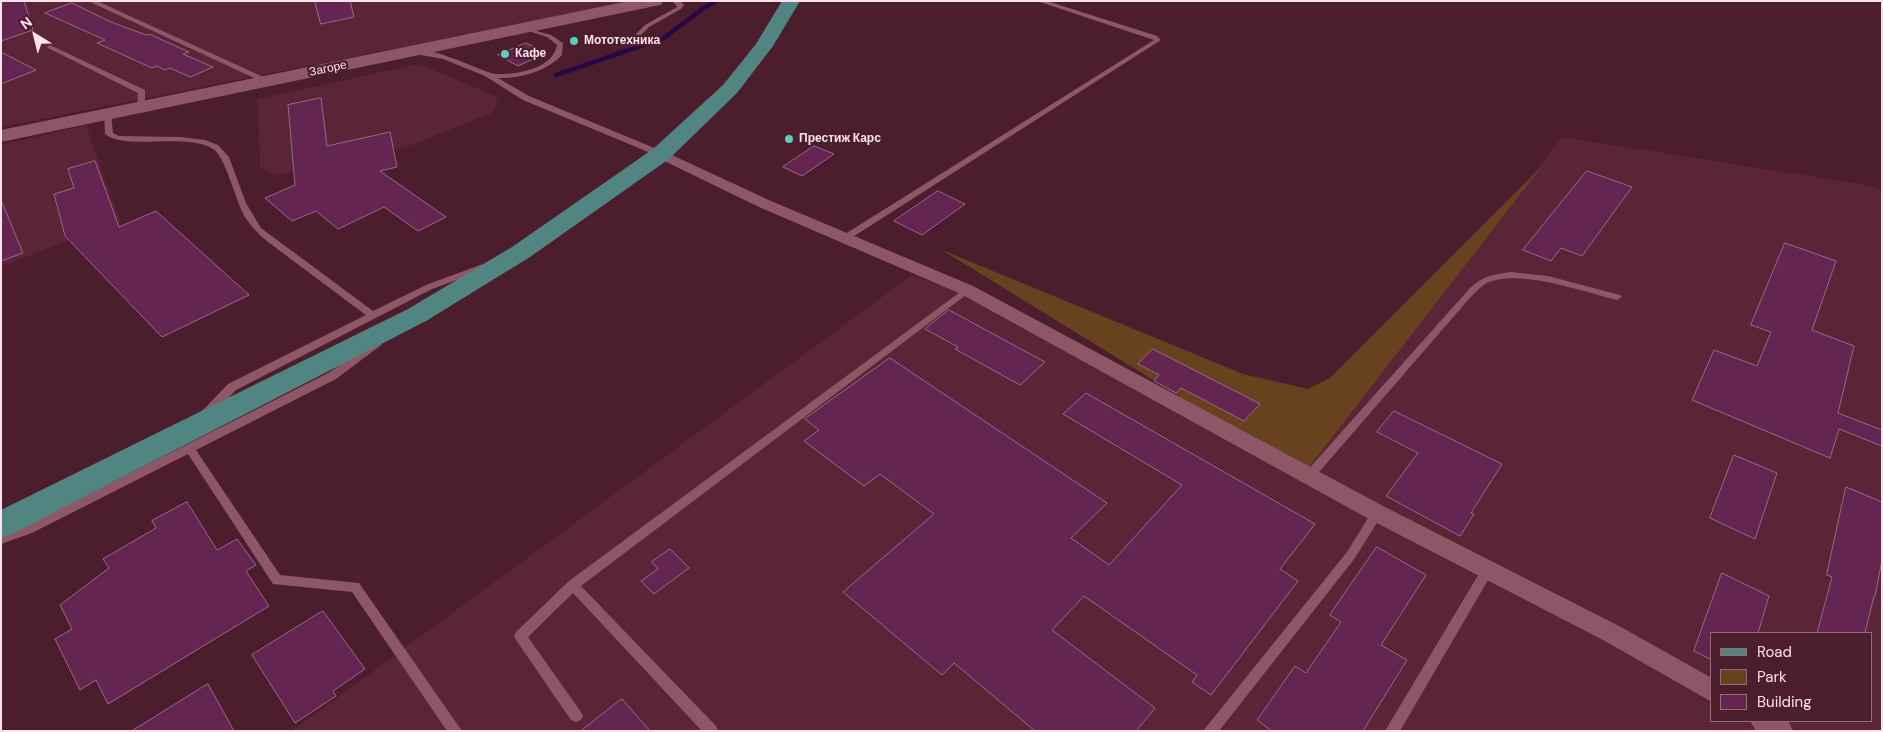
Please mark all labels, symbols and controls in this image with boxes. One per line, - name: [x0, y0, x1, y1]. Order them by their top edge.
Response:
- north arrow: [10, 10, 60, 60]
- text: N: [17, 13, 36, 33]
- place label: Мототехника: [584, 34, 660, 48]
- marker: Мототехника: [568, 35, 580, 47]
- place label: Кафе: [515, 47, 546, 61]
- marker: Кафе: [499, 48, 511, 60]
- street label: Загоре: [308, 58, 348, 80]
- place label: Престиж Карс: [799, 132, 881, 146]
- marker: Престиж Карс: [783, 133, 795, 145]
- legend: [1710, 632, 1873, 722]
- text: Road: [1757, 642, 1792, 662]
- text: Park: [1757, 667, 1787, 687]
- text: Building: [1757, 692, 1812, 712]

